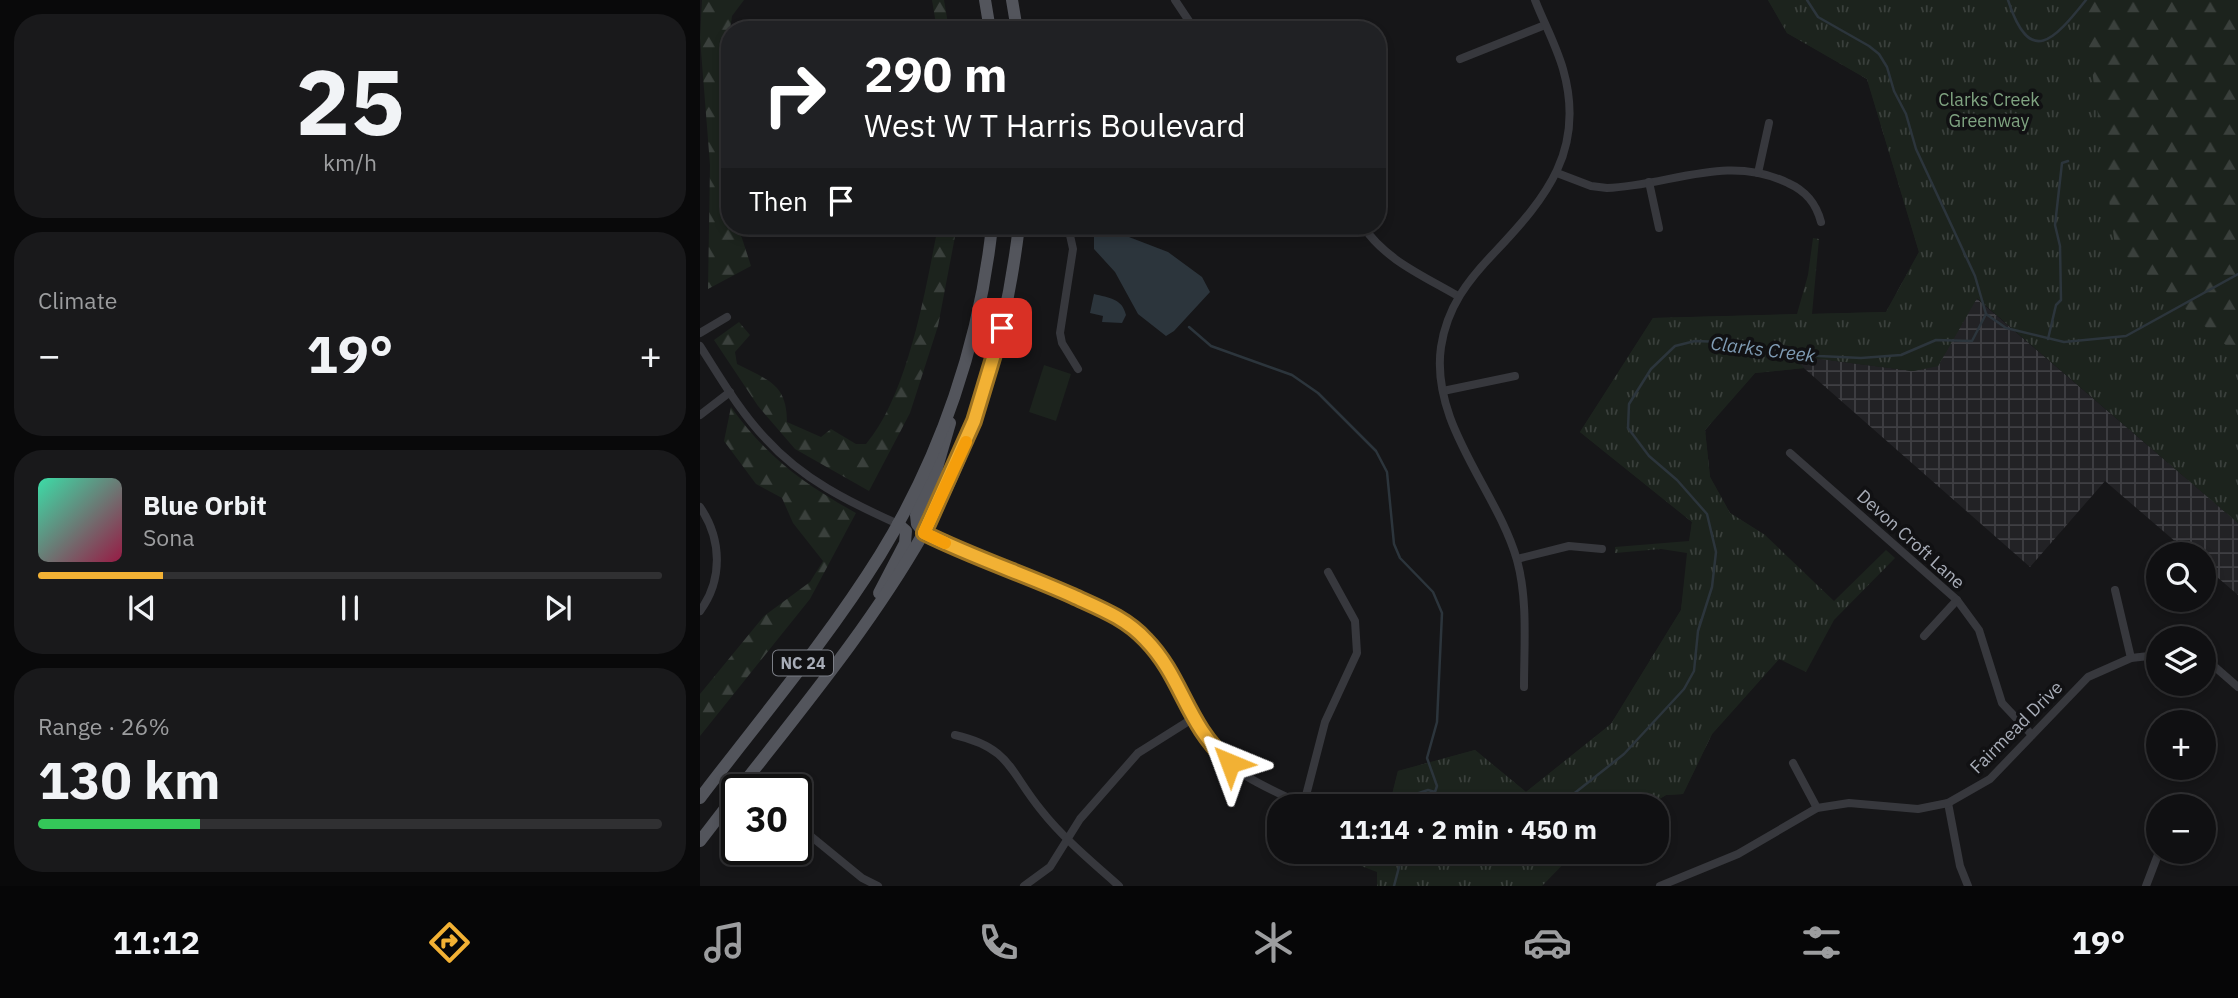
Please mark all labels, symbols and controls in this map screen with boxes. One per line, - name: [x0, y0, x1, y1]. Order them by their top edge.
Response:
- text: 25: [295, 42, 405, 160]
- text: 290 m: [864, 42, 1008, 105]
- icon: right: [749, 49, 840, 140]
- park label: Clarks Creek Greenway: [1938, 88, 2040, 132]
- text: West W T Harris Boulevard: [864, 104, 1246, 146]
- text: km/h: [323, 147, 377, 177]
- icon: arrive: [822, 182, 860, 220]
- text: Then: [749, 184, 808, 218]
- text: Climate: [38, 285, 117, 315]
- pin: [972, 298, 1032, 358]
- icon: arrive: [983, 309, 1021, 347]
- text: 19°: [307, 320, 393, 387]
- text: −: [38, 330, 61, 379]
- text: +: [639, 330, 662, 379]
- water label: Clarks Creek: [1709, 331, 1818, 367]
- street label: Devon Croft Lane: [1852, 484, 1970, 594]
- text: Blue Orbit: [143, 488, 267, 522]
- text: Sona: [143, 522, 195, 552]
- map controls: [2146, 542, 2216, 864]
- button: search: [2146, 542, 2216, 612]
- icon: previous: [123, 589, 161, 627]
- icon: pause: [331, 589, 369, 627]
- icon: next: [539, 589, 577, 627]
- button: layers: [2146, 626, 2216, 696]
- road number: NC 24: [773, 650, 833, 676]
- street label: Fairmead Drive: [1965, 676, 2067, 778]
- button: +: [2146, 710, 2216, 780]
- text: Range · 26%: [38, 711, 170, 741]
- position arrow: [1193, 726, 1267, 800]
- text: 130 km: [38, 746, 220, 813]
- speed limit sign: 30: [721, 774, 812, 865]
- button: −: [2146, 794, 2216, 864]
- text: 11:14 · 2 min · 450 m: [1339, 812, 1597, 846]
- icon: directions: [425, 918, 474, 967]
- icon: music: [700, 918, 749, 967]
- icon: phone: [974, 918, 1023, 967]
- icon: climate: [1249, 918, 1298, 967]
- icon: car: [1523, 918, 1572, 967]
- icon: filters: [1797, 918, 1846, 967]
- text: 11:12: [113, 921, 200, 963]
- text: 19°: [2072, 921, 2125, 963]

